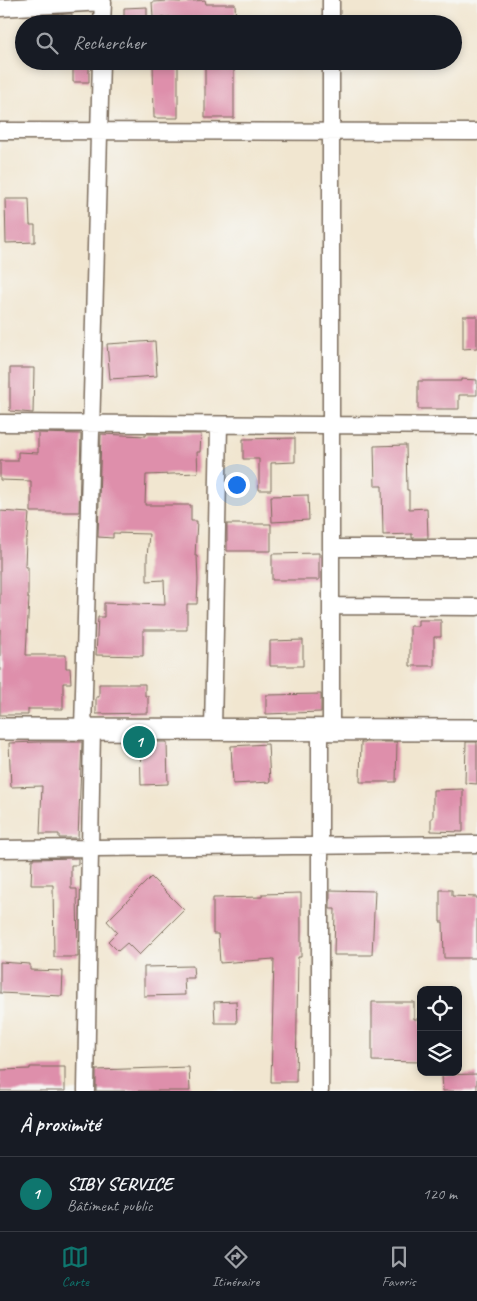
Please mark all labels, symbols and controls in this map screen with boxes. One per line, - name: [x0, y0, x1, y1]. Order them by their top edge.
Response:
- search box: [15, 15, 462, 70]
- icon: search: [33, 29, 61, 57]
- text: Rechercher: [73, 31, 146, 55]
- your location: [224, 472, 250, 498]
- pin: 1: [123, 723, 155, 761]
- map controls: [417, 986, 462, 1076]
- button: locate: [417, 986, 462, 1031]
- button: layers: [417, 1031, 462, 1076]
- text: À proximité: [20, 1111, 100, 1137]
- text: SIBY SERVICE: [67, 1172, 172, 1196]
- text: 1: [32, 1184, 40, 1204]
- text: 120 m: [423, 1184, 457, 1204]
- text: Bâtiment public: [67, 1196, 152, 1216]
- tab: Carte: [61, 1243, 89, 1290]
- tab: Itinéraire: [212, 1243, 259, 1290]
- tab: Favoris: [382, 1243, 416, 1290]

